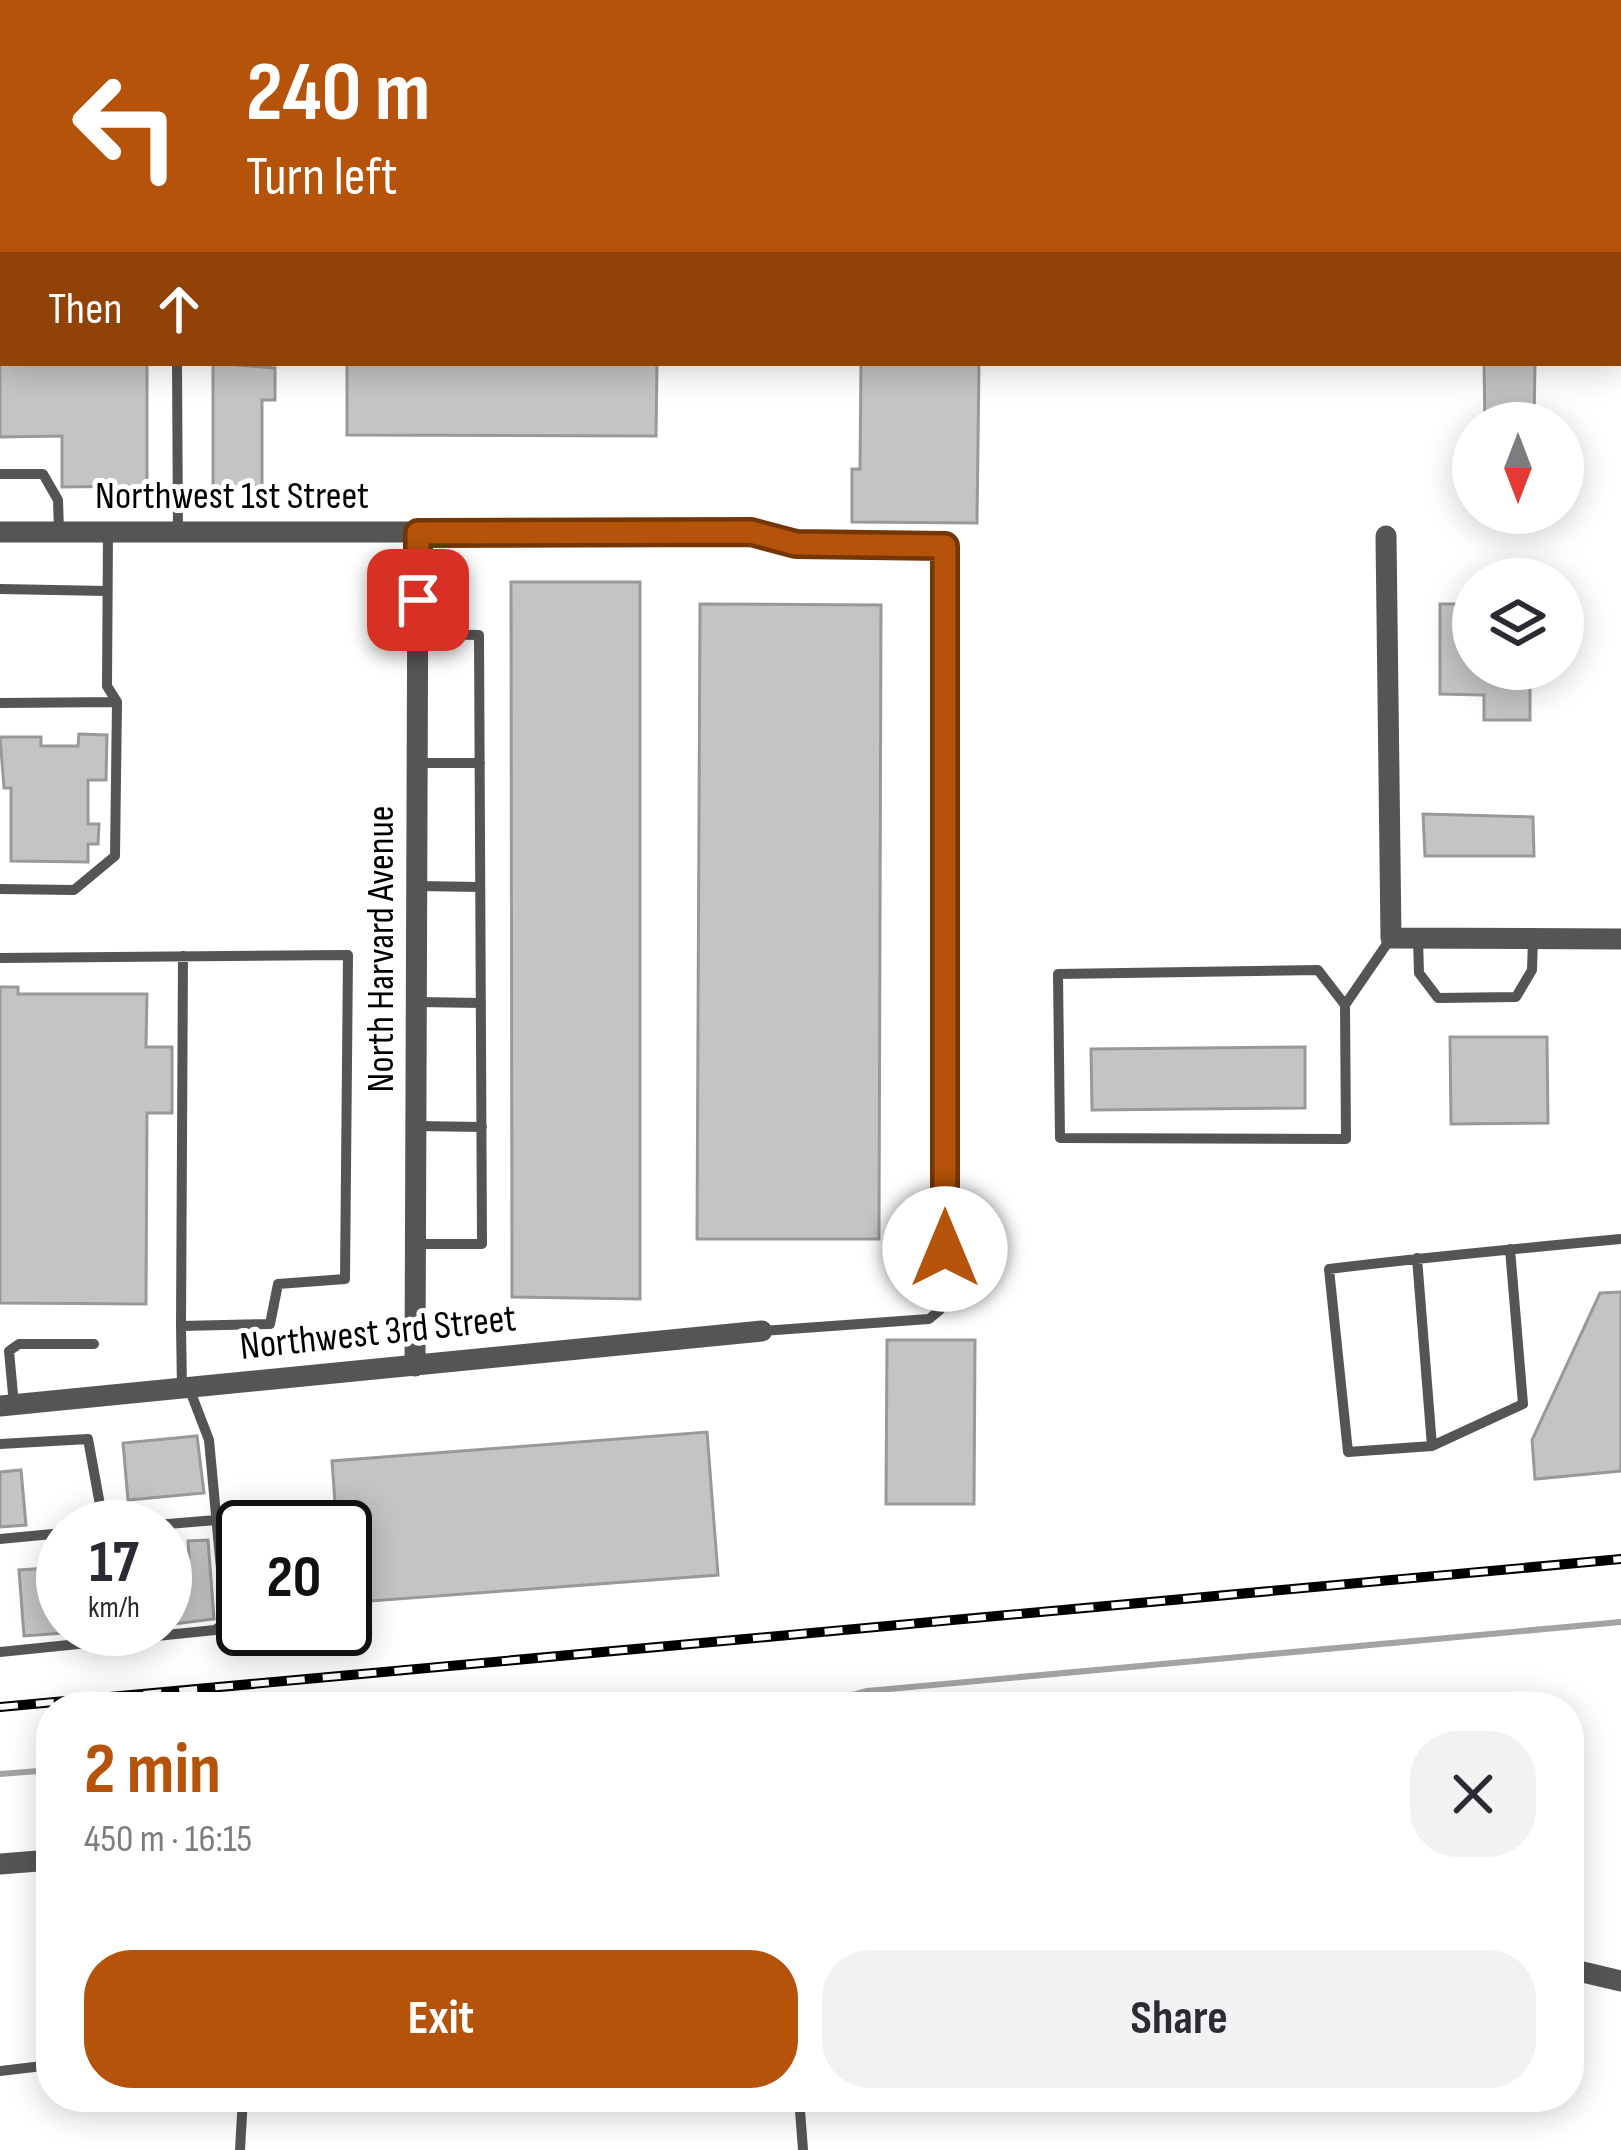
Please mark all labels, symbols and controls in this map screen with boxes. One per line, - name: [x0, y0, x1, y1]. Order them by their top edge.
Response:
- text: 240 m: [246, 43, 430, 144]
- icon: left: [48, 48, 204, 204]
- text: Turn left: [246, 145, 398, 210]
- icon: ahead: [146, 276, 212, 342]
- text: Then: [48, 282, 122, 337]
- north arrow: [1452, 402, 1584, 534]
- map controls: [1452, 402, 1584, 690]
- street label: Northwest 1st Street: [95, 473, 369, 520]
- pin: [367, 549, 469, 651]
- button: layers: [1452, 558, 1584, 690]
- icon: arrive: [385, 567, 451, 633]
- street label: North Harvard Avenue: [358, 806, 405, 1092]
- position arrow: [882, 1186, 1008, 1312]
- street label: Northwest 3rd Street: [238, 1295, 518, 1371]
- speed limit sign: 20: [216, 1500, 372, 1656]
- text: 17: [89, 1527, 139, 1599]
- text: km/h: [88, 1590, 140, 1626]
- text: 2 min: [84, 1727, 221, 1814]
- button: close: [1410, 1731, 1536, 1857]
- text: 450 m · 16:15: [84, 1816, 252, 1863]
- button: Exit: [84, 1950, 798, 2088]
- button: Share: [822, 1950, 1536, 2088]

